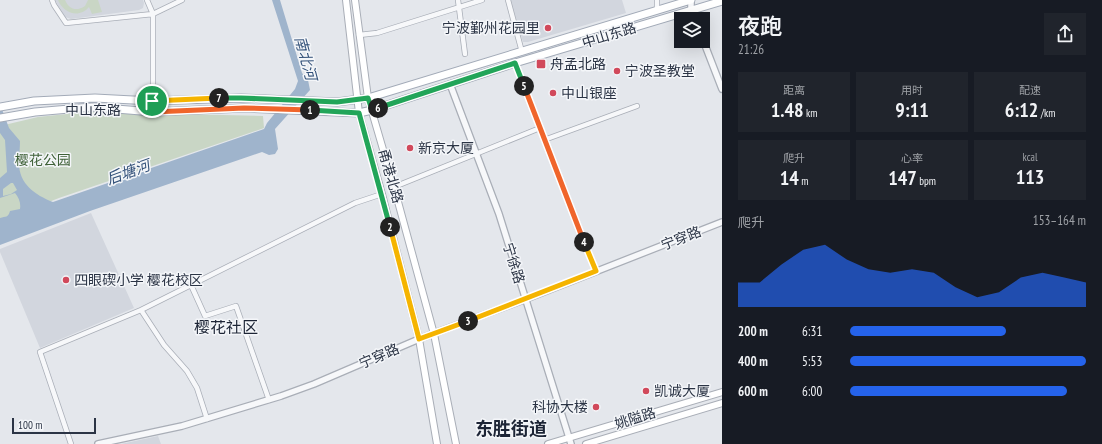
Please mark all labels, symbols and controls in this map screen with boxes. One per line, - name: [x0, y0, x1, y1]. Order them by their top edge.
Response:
- map controls: [674, 12, 710, 48]
- button: layers: [674, 12, 710, 48]
- text: 夜跑: [738, 12, 782, 40]
- button: share: [1044, 13, 1086, 55]
- street label: 中山东路: [580, 18, 638, 52]
- place label: 宁波鄞州花园里: [442, 19, 540, 37]
- marker: 宁波鄞州花园里: [543, 23, 553, 33]
- water label: 南北河: [291, 34, 322, 85]
- text: 21:26: [738, 41, 764, 58]
- place label: 舟孟北路: [550, 55, 606, 73]
- marker: 舟孟北路: [535, 58, 547, 70]
- place label: 宁波圣教堂: [625, 62, 695, 80]
- marker: 宁波圣教堂: [612, 66, 622, 76]
- pin: 5: [514, 76, 534, 96]
- text: 5: [521, 79, 527, 93]
- text: 距离: [783, 83, 805, 97]
- text: 用时: [901, 83, 923, 97]
- text: 配速: [1019, 83, 1041, 97]
- pin: [135, 84, 169, 118]
- place label: 中山银座: [561, 84, 617, 102]
- pin: 7: [209, 88, 229, 108]
- marker: 中山银座: [548, 88, 558, 98]
- icon: arrive: [141, 90, 163, 112]
- text: 7: [216, 91, 222, 105]
- text: 1.48: [771, 97, 804, 123]
- text: 9:11: [895, 97, 929, 123]
- text: 6:12: [1005, 97, 1038, 123]
- pin: 6: [368, 98, 388, 118]
- pin: 1: [300, 100, 320, 120]
- street label: 中山东路: [65, 101, 121, 119]
- text: 6: [375, 101, 381, 115]
- text: 1: [307, 103, 313, 117]
- text: km: [804, 106, 817, 120]
- text: /km: [1038, 106, 1055, 120]
- place label: 新京大厦: [418, 139, 474, 157]
- marker: 新京大厦: [405, 143, 415, 153]
- street label: 甬港北路: [375, 147, 407, 205]
- text: kcal: [1022, 150, 1038, 164]
- park label: 樱花公园: [15, 151, 71, 169]
- text: 爬升: [783, 151, 805, 165]
- text: 心率: [901, 151, 923, 165]
- water label: 后塘河: [104, 154, 155, 189]
- text: 113: [1016, 164, 1044, 190]
- text: 14: [780, 165, 799, 191]
- text: 147: [888, 165, 917, 191]
- text: m: [799, 174, 808, 188]
- text: bpm: [917, 174, 936, 188]
- text: 153–164 m: [1033, 212, 1086, 229]
- text: 爬升: [738, 214, 764, 231]
- pin: 2: [380, 217, 400, 237]
- text: 2: [387, 220, 393, 234]
- street label: 宁穿路: [658, 222, 704, 254]
- pin: 4: [574, 232, 594, 252]
- text: 4: [581, 235, 587, 249]
- street label: 宁徐路: [499, 240, 529, 286]
- place label: 四眼碶小学 樱花校区: [74, 271, 203, 289]
- marker: 四眼碶小学 樱花校区: [61, 275, 71, 285]
- pin: 3: [458, 311, 478, 331]
- text: 3: [465, 314, 471, 328]
- district label: 樱花社区: [194, 317, 258, 337]
- text: 200 m: [738, 323, 768, 340]
- text: 6:31: [802, 323, 822, 340]
- street label: 宁穿路: [356, 340, 402, 372]
- text: 400 m: [738, 353, 768, 370]
- text: 5:53: [802, 353, 822, 370]
- place label: 凯诚大厦: [654, 382, 710, 400]
- text: 600 m: [738, 383, 768, 400]
- text: 6:00: [802, 383, 822, 400]
- marker: 凯诚大厦: [641, 386, 651, 396]
- place label: 科协大楼: [532, 398, 588, 416]
- marker: 科协大楼: [591, 402, 601, 412]
- street label: 姚隘路: [612, 403, 658, 433]
- scale bar: [12, 416, 96, 435]
- district label: 东胜街道: [475, 417, 547, 440]
- text: 100 m: [18, 418, 42, 432]

